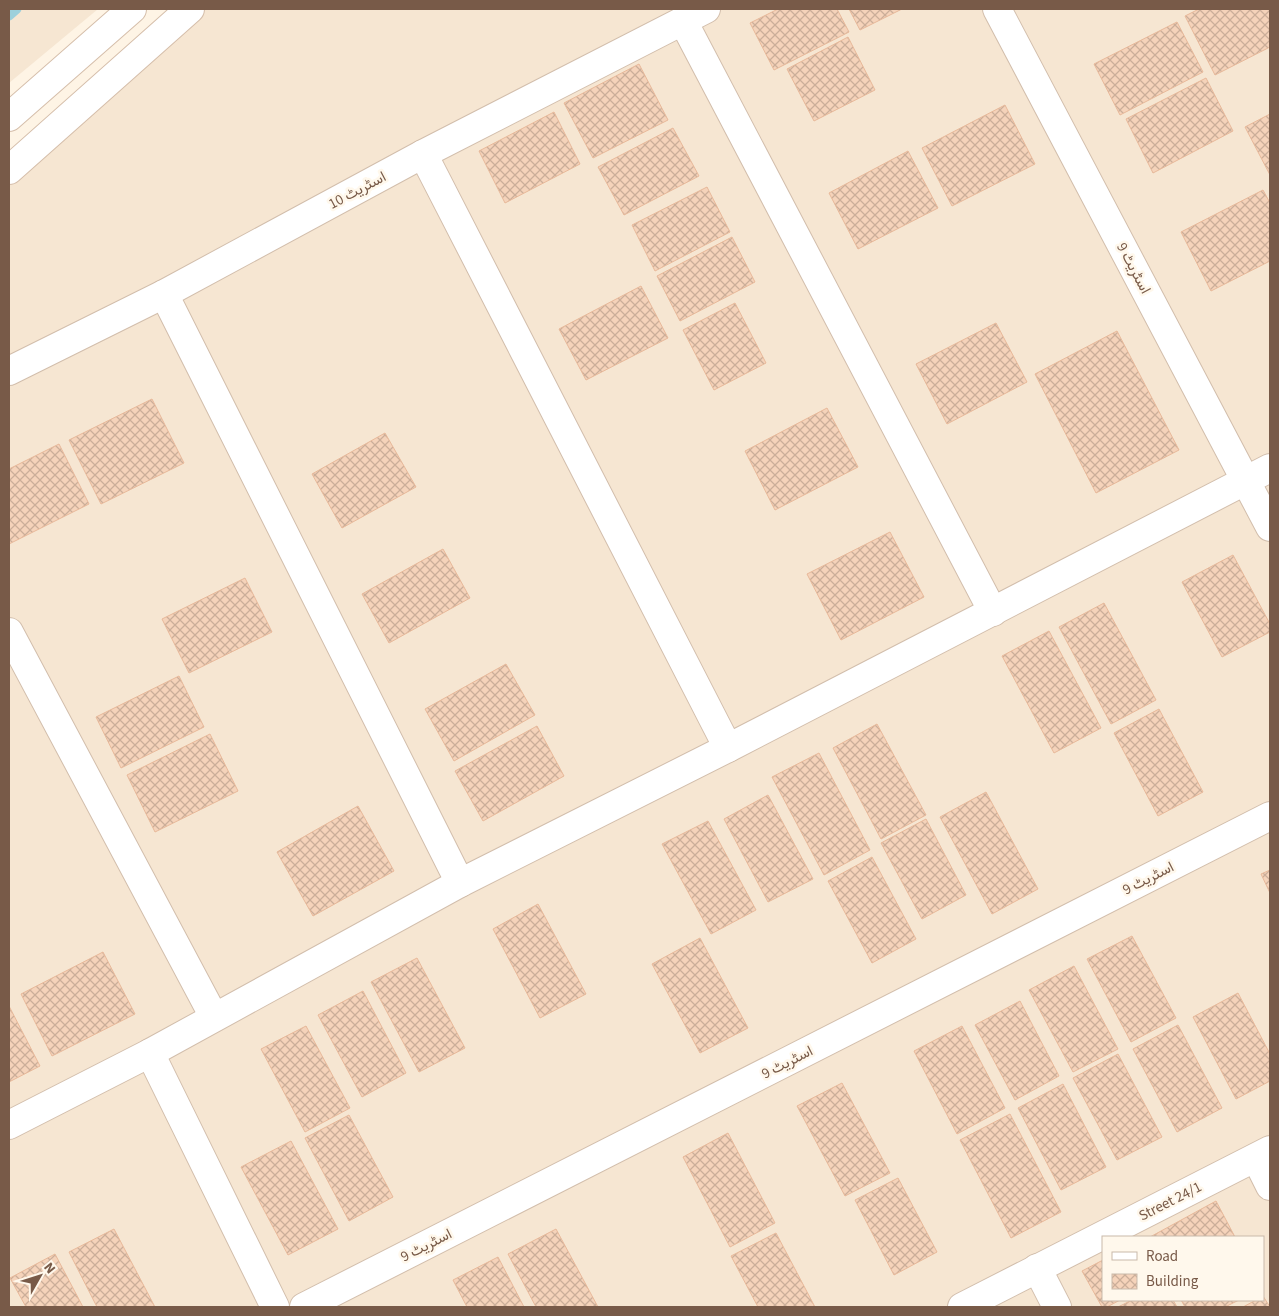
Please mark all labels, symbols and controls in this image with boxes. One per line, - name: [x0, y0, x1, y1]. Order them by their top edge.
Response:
- street label: اسٹریٹ 10: [325, 166, 390, 214]
- street label: اسٹریٹ 9: [1111, 239, 1156, 298]
- street label: اسٹریٹ 9: [1119, 857, 1178, 900]
- street label: اسٹریٹ 9: [758, 1041, 817, 1084]
- street label: Street 24/1: [1135, 1177, 1205, 1226]
- street label: اسٹریٹ 9: [397, 1224, 456, 1267]
- legend: [1102, 1236, 1264, 1301]
- text: Road: [1146, 1246, 1178, 1267]
- north arrow: [15, 1251, 65, 1301]
- text: N: [39, 1259, 60, 1278]
- text: Building: [1146, 1271, 1199, 1292]

